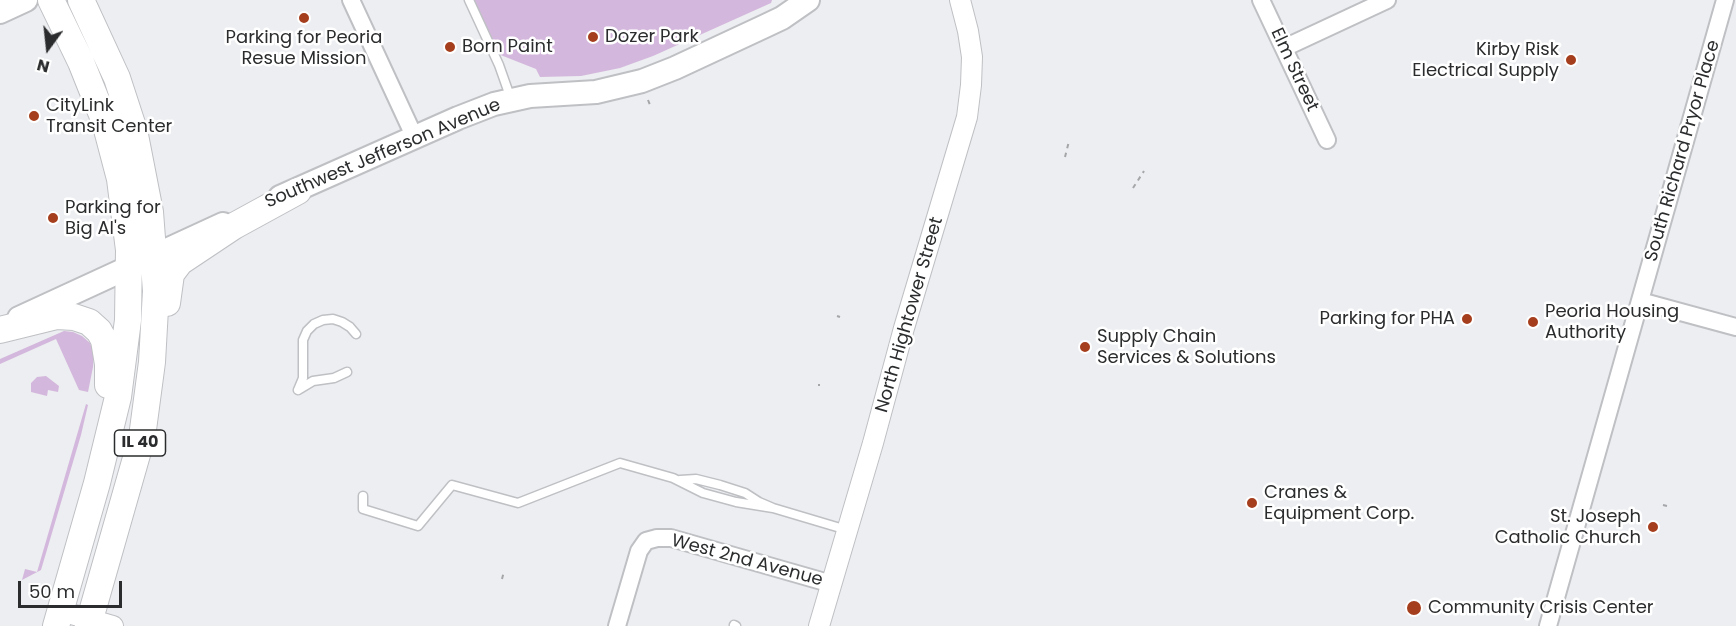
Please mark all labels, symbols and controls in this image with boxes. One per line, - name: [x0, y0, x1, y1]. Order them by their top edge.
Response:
- marker: Parking for Peoria Resue Mission: [297, 11, 311, 25]
- north arrow: [18, 18, 78, 78]
- street label: Elm Street: [1265, 25, 1323, 115]
- place label: Dozer Park: [605, 26, 699, 48]
- place label: Parking for Peoria Resue Mission: [226, 27, 382, 70]
- marker: Dozer Park: [586, 30, 600, 44]
- place label: Born Paint: [462, 36, 553, 58]
- street label: South Richard Pryor Place: [1641, 38, 1725, 264]
- place label: Kirby Risk Electrical Supply: [1412, 39, 1559, 82]
- marker: Born Paint: [443, 40, 457, 54]
- text: N: [34, 53, 52, 79]
- marker: Kirby Risk Electrical Supply: [1564, 53, 1578, 67]
- place label: CityLink Transit Center: [46, 95, 172, 138]
- street label: Southwest Jefferson Avenue: [262, 95, 504, 213]
- marker: CityLink Transit Center: [27, 109, 41, 123]
- place label: Parking for Big Al's: [65, 197, 161, 240]
- marker: Parking for Big Al's: [46, 211, 60, 225]
- street label: North Hightower Street: [872, 215, 948, 415]
- place label: Peoria Housing Authority: [1545, 301, 1679, 344]
- place label: Parking for PHA: [1320, 308, 1455, 330]
- marker: Parking for PHA: [1460, 312, 1474, 326]
- marker: Peoria Housing Authority: [1526, 315, 1540, 329]
- place label: Supply Chain Services & Solutions: [1097, 326, 1276, 368]
- marker: Supply Chain Services & Solutions: [1078, 340, 1092, 354]
- road number: IL 40: [114, 430, 166, 456]
- place label: Cranes & Equipment Corp.: [1264, 482, 1414, 524]
- marker: Cranes & Equipment Corp.: [1245, 496, 1259, 510]
- place label: St. Joseph Catholic Church: [1495, 506, 1641, 548]
- marker: St. Joseph Catholic Church: [1646, 520, 1660, 534]
- street label: West 2nd Avenue: [669, 530, 825, 592]
- scale bar: [21, 569, 124, 607]
- text: 50 m: [29, 579, 75, 604]
- place label: Community Crisis Center: [1428, 597, 1654, 619]
- marker: Community Crisis Center: [1405, 599, 1423, 617]

